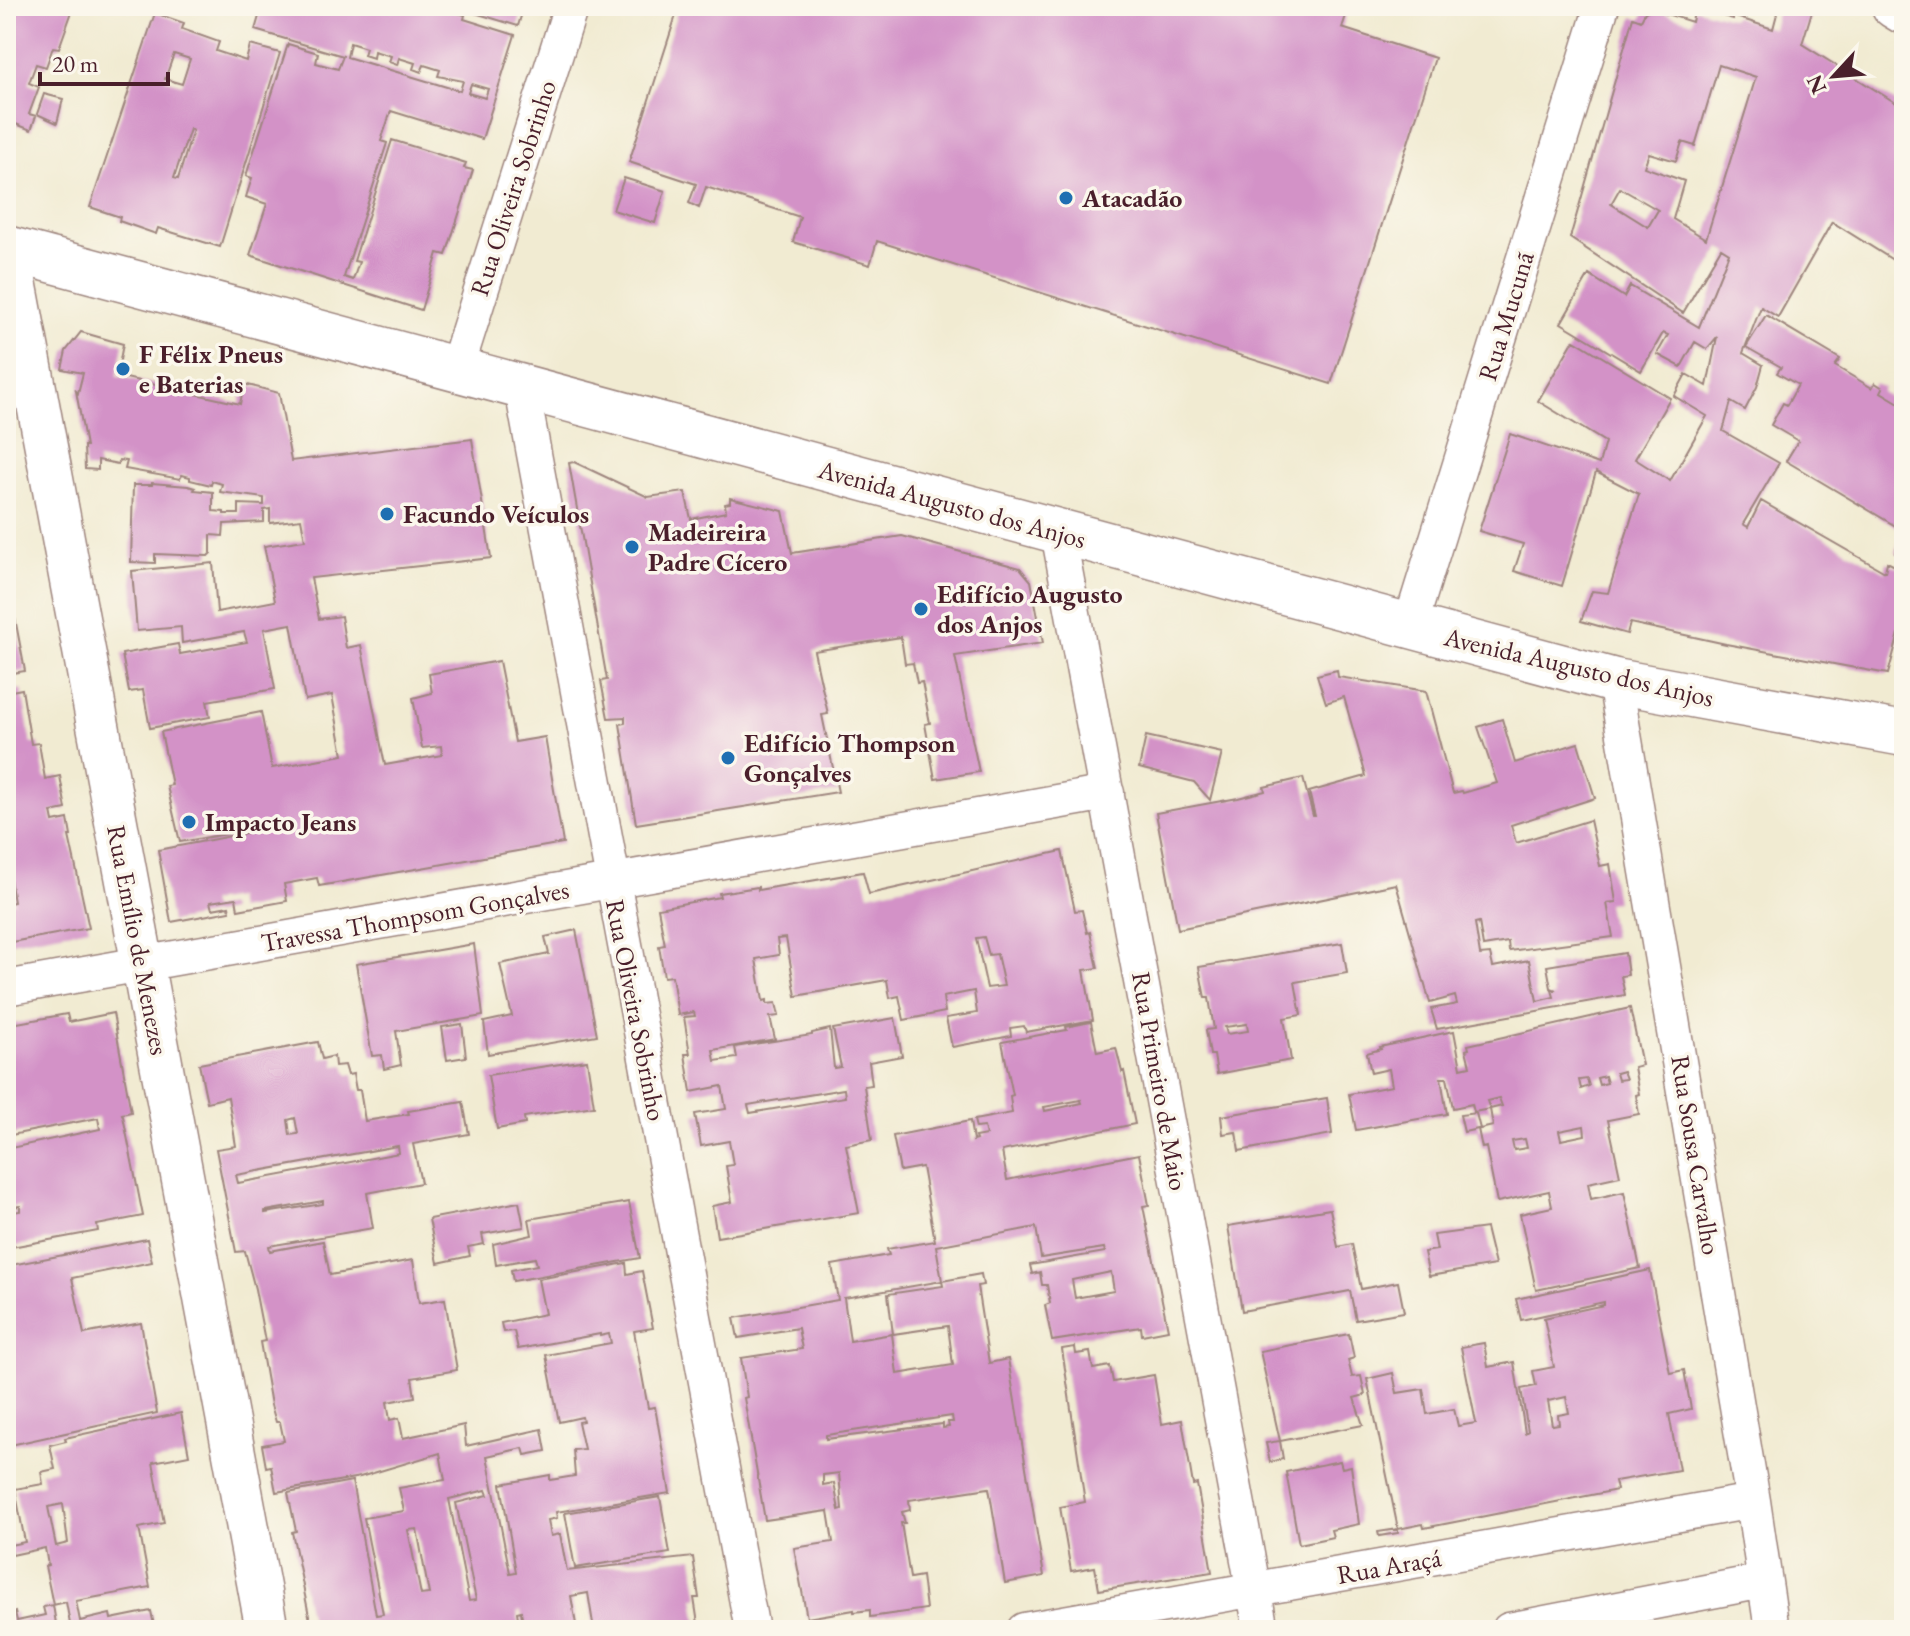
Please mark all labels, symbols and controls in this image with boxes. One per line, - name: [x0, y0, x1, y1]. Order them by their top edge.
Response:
- scale bar: [40, 36, 168, 86]
- north arrow: [1794, 36, 1874, 116]
- text: 20 m: [52, 48, 99, 79]
- text: N: [1799, 70, 1833, 99]
- street label: Rua Oliveira Sobrinho: [462, 76, 564, 300]
- place label: Atacadão: [1081, 181, 1182, 215]
- marker: Atacadão: [1057, 189, 1075, 207]
- street label: Rua Mucunã: [1470, 247, 1542, 385]
- place label: F Félix Pneus e Baterias: [139, 337, 283, 401]
- marker: F Félix Pneus e Baterias: [114, 360, 132, 378]
- street label: Avenida Augusto dos Anjos: [813, 452, 1090, 556]
- place label: Facundo Veículos: [403, 497, 589, 531]
- marker: Facundo Veículos: [378, 505, 396, 523]
- place label: Madeireira Padre Cícero: [648, 515, 787, 579]
- marker: Madeireira Padre Cícero: [623, 538, 641, 556]
- place label: Edifício Augusto dos Anjos: [937, 577, 1123, 641]
- marker: Edifício Augusto dos Anjos: [912, 600, 930, 618]
- street label: Avenida Augusto dos Anjos: [1440, 619, 1717, 715]
- place label: Edifício Thompson Gonçalves: [744, 726, 956, 790]
- marker: Edifício Thompson Gonçalves: [719, 749, 737, 767]
- place label: Impacto Jeans: [205, 805, 356, 839]
- marker: Impacto Jeans: [180, 813, 198, 831]
- street label: Rua Emílio de Menezes: [99, 822, 177, 1058]
- street label: Travessa Thompsom Gonçalves: [258, 872, 572, 960]
- street label: Rua Oliveira Sobrinho: [598, 896, 674, 1124]
- street label: Rua Primeiro de Maio: [1124, 969, 1196, 1193]
- street label: Rua Sousa Carvalho: [1663, 1053, 1729, 1257]
- street label: Rua Araçá: [1334, 1540, 1444, 1592]

